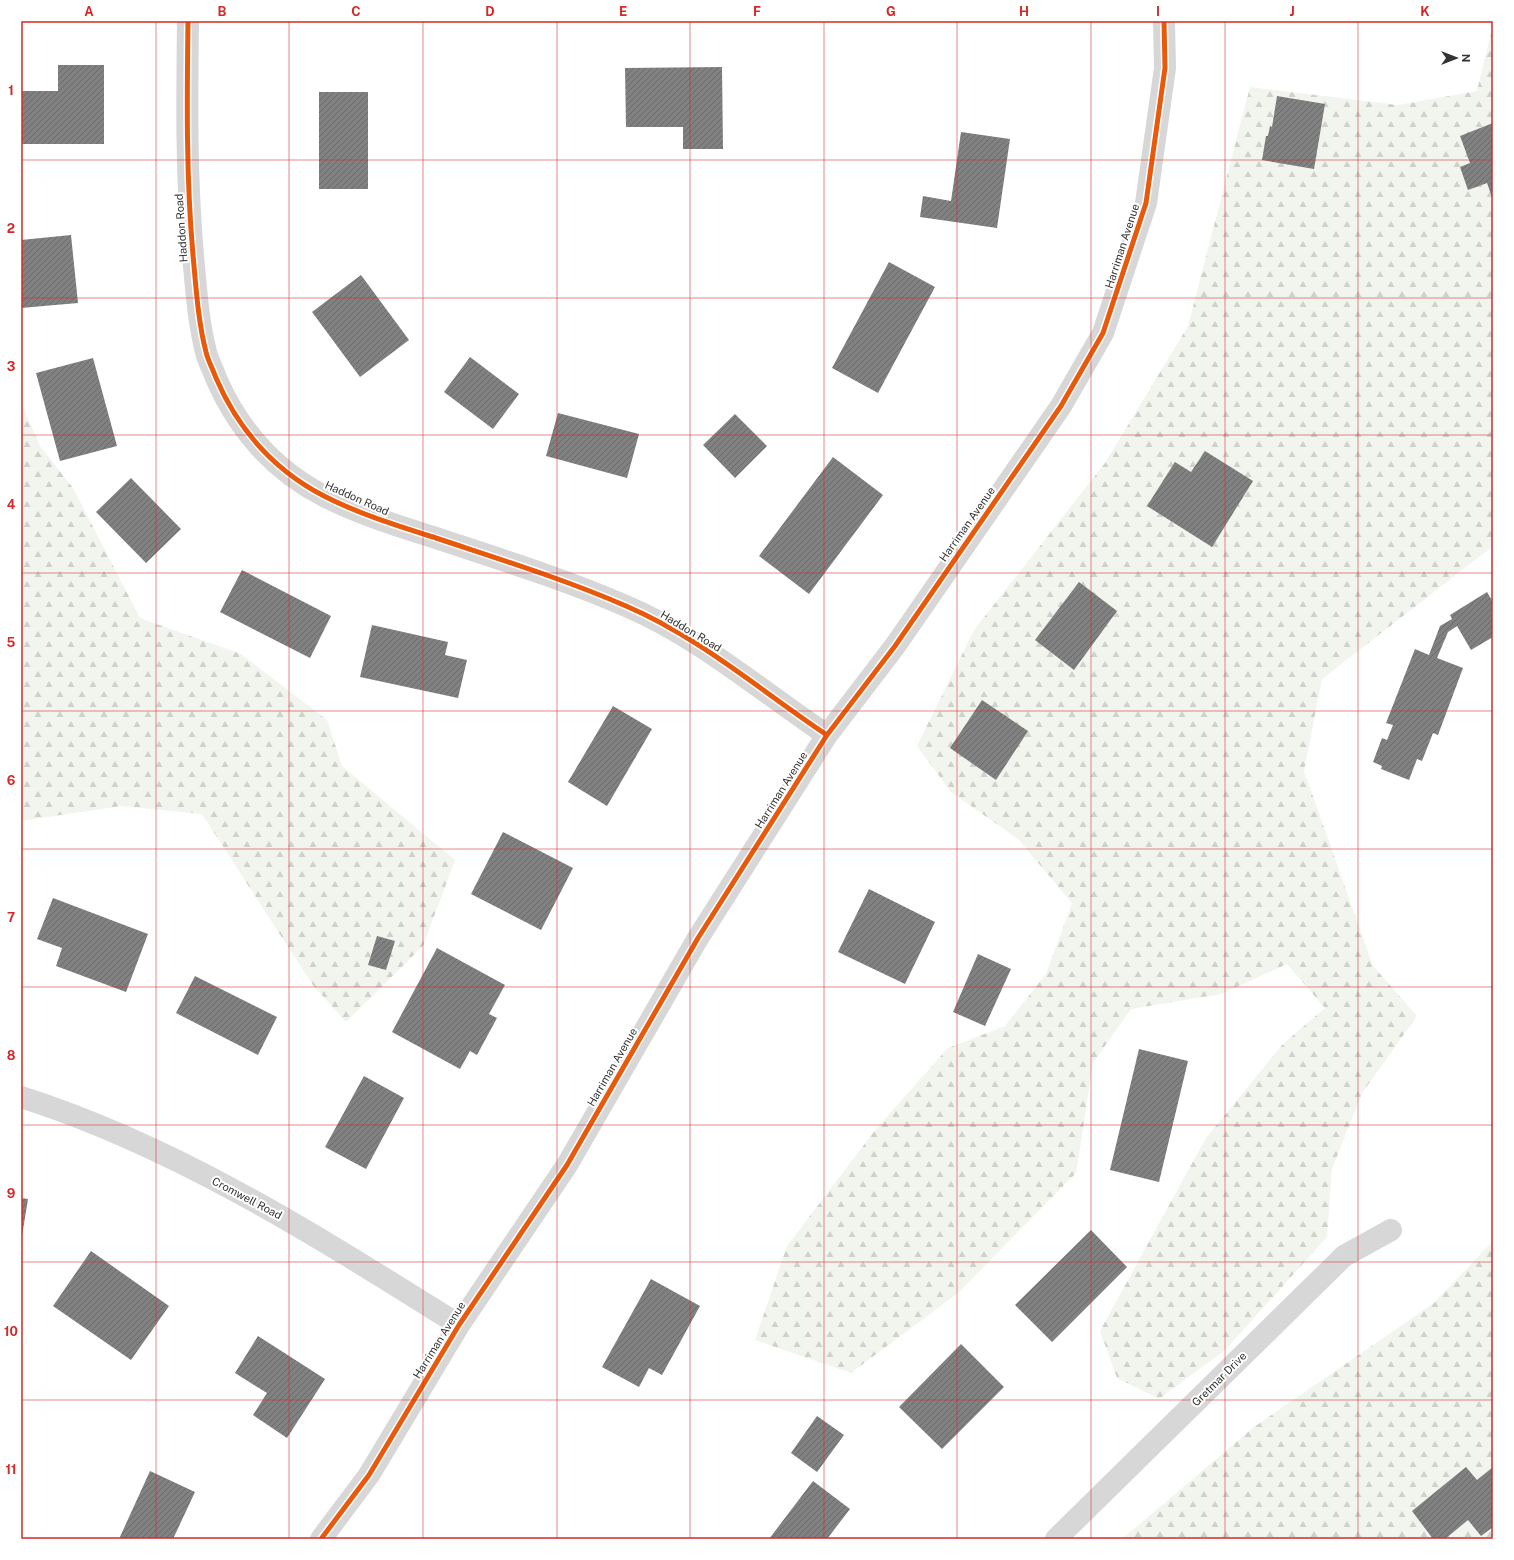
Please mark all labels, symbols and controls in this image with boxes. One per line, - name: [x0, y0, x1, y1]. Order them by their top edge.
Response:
- text: A: [84, 4, 94, 19]
- text: B: [218, 4, 227, 19]
- text: C: [351, 4, 361, 19]
- text: D: [485, 4, 495, 19]
- text: E: [619, 4, 627, 19]
- text: F: [753, 4, 761, 19]
- text: G: [886, 4, 896, 19]
- text: H: [1019, 4, 1029, 19]
- text: I: [1156, 4, 1160, 19]
- text: J: [1289, 4, 1295, 19]
- text: K: [1420, 4, 1430, 19]
- north arrow: [1436, 38, 1476, 78]
- text: N: [1460, 54, 1472, 62]
- text: 1: [8, 83, 14, 98]
- street label: Haddon Road: [173, 193, 189, 263]
- street label: Harriman Avenue: [1103, 202, 1141, 290]
- text: 2: [7, 221, 15, 236]
- text: 3: [7, 359, 16, 374]
- street label: Haddon Road: [323, 479, 391, 517]
- street label: Harriman Avenue: [937, 484, 997, 564]
- text: 4: [7, 497, 16, 512]
- street label: Haddon Road: [658, 608, 724, 654]
- text: 5: [7, 635, 16, 650]
- street label: Harriman Avenue: [753, 749, 809, 831]
- text: 6: [7, 773, 16, 788]
- text: 7: [7, 910, 15, 925]
- street label: Harriman Avenue: [585, 1026, 639, 1108]
- text: 8: [7, 1048, 16, 1063]
- street label: Cromwell Road: [210, 1175, 284, 1221]
- text: 9: [7, 1186, 15, 1201]
- street label: Harriman Avenue: [411, 1299, 467, 1381]
- text: 10: [4, 1324, 18, 1339]
- street label: Gretmar Drive: [1190, 1350, 1248, 1408]
- text: 11: [5, 1462, 17, 1477]

